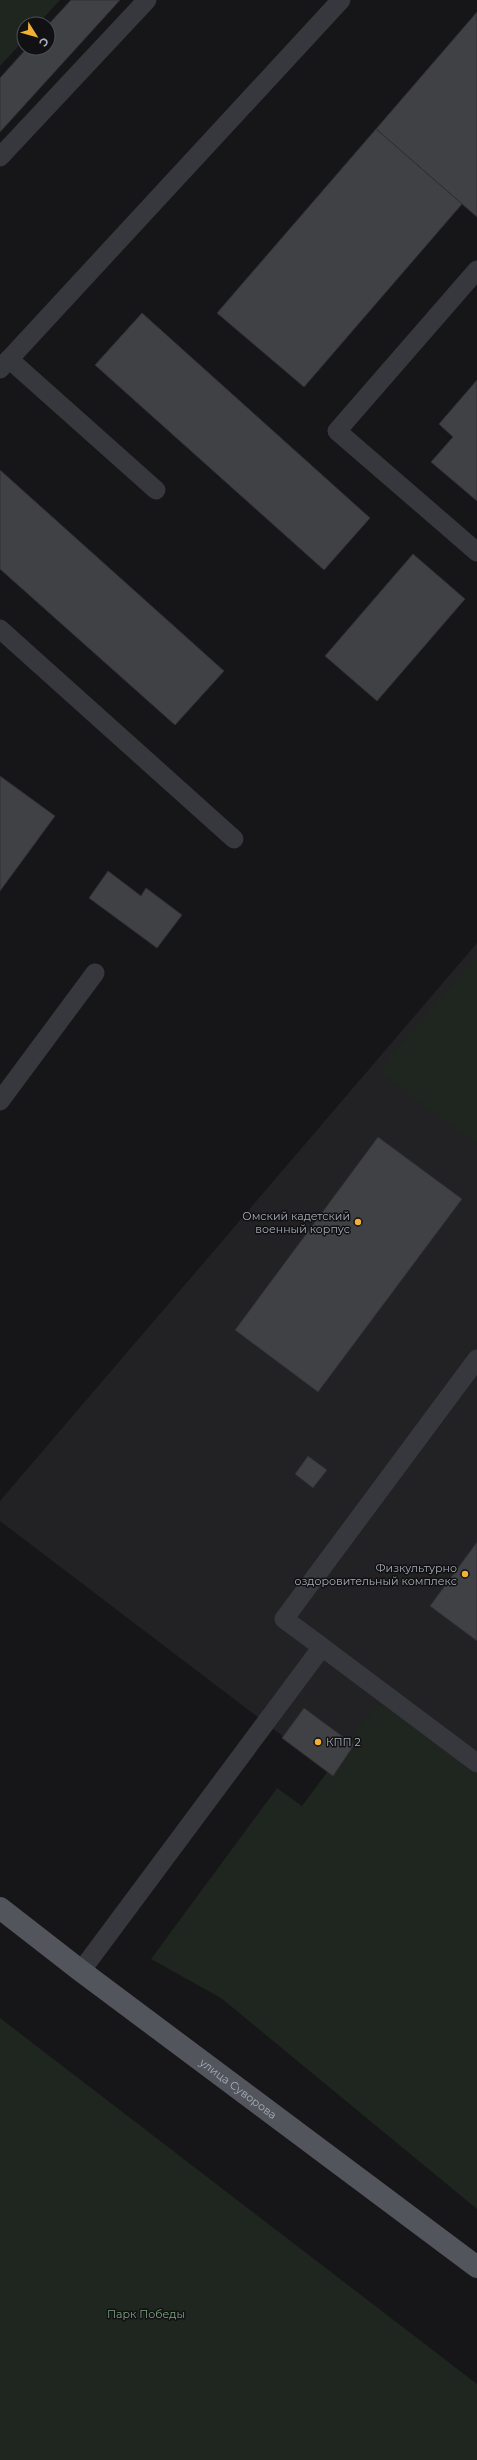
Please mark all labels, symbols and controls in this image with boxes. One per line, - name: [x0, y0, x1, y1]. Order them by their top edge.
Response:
- north arrow: [16, 16, 56, 56]
- text: С: [36, 35, 52, 49]
- place label: Омский кадетский военный корпус: [242, 1209, 350, 1236]
- marker: Омский кадетский военный корпус: [353, 1217, 363, 1227]
- place label: Физкультурно оздоровительный комплекс: [294, 1561, 457, 1588]
- marker: Физкультурно оздоровительный комплекс: [460, 1569, 470, 1579]
- place label: КПП 2: [326, 1735, 361, 1749]
- marker: КПП 2: [313, 1737, 323, 1747]
- street label: улица Суворова: [196, 2055, 280, 2122]
- park label: Парк Победы: [107, 2307, 185, 2321]

